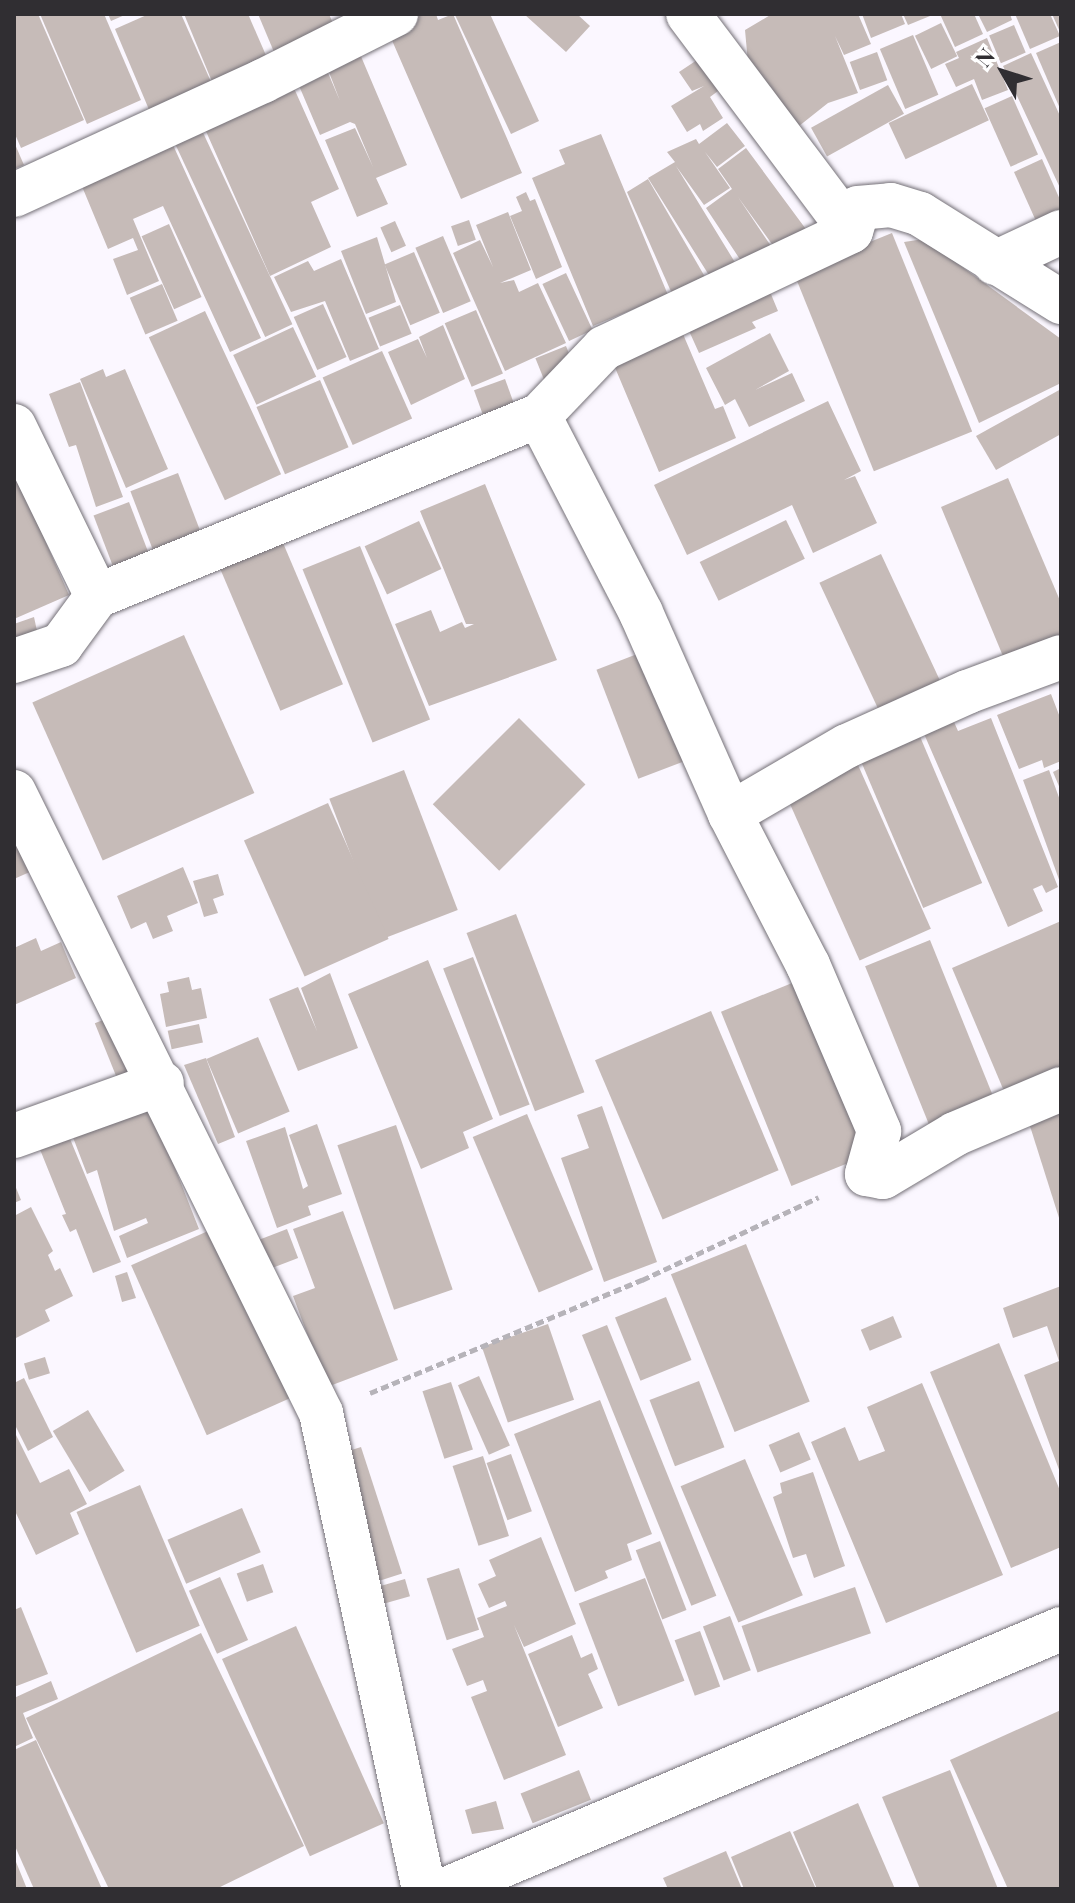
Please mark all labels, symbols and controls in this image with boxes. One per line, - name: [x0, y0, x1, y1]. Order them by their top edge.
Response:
- north arrow: [963, 32, 1043, 112]
- text: N: [968, 41, 1001, 73]

